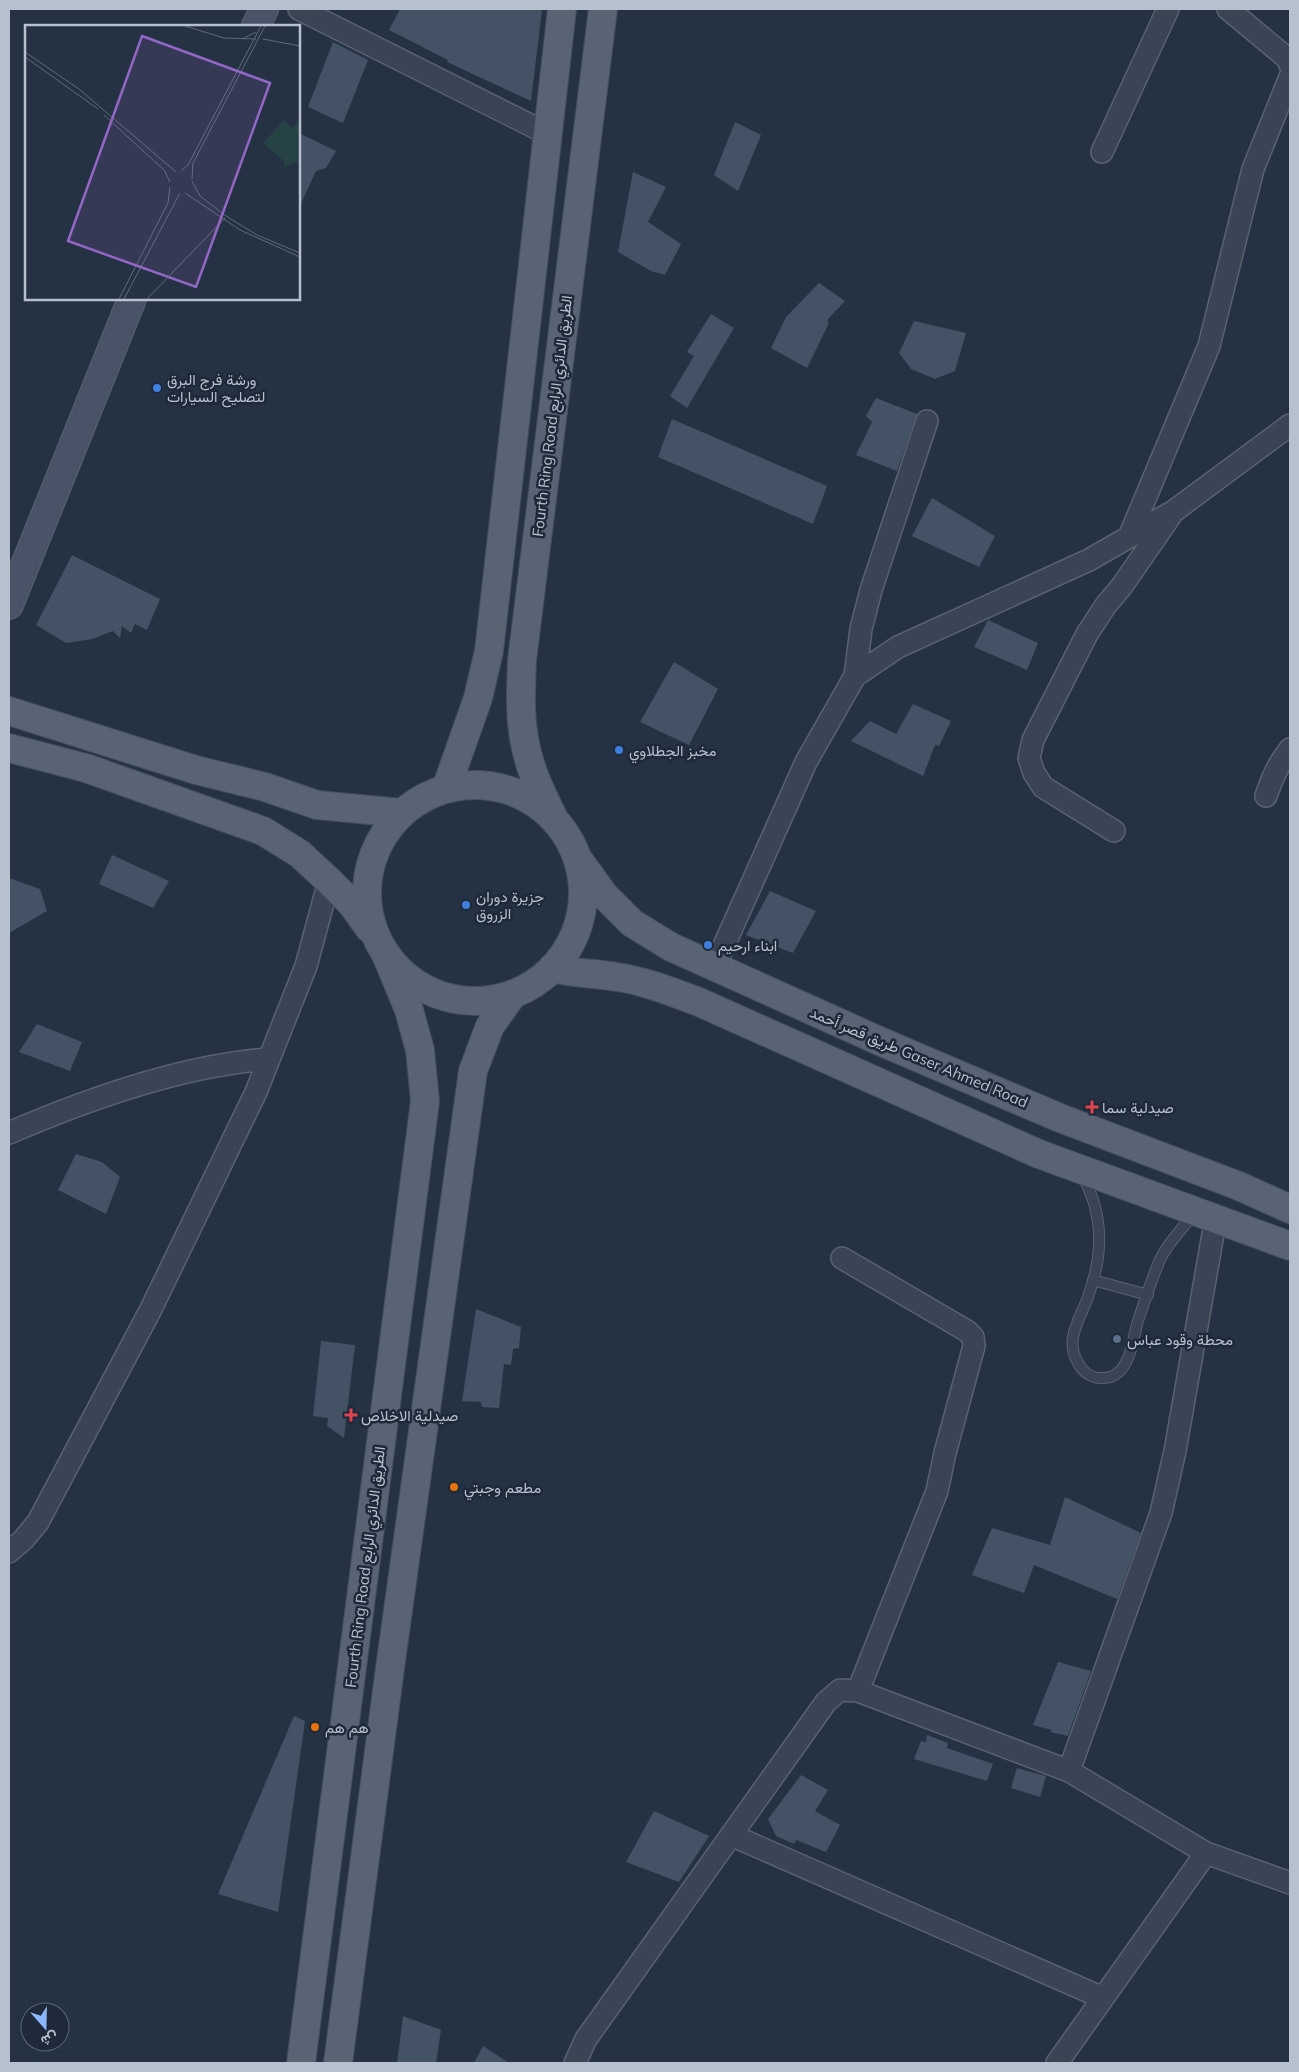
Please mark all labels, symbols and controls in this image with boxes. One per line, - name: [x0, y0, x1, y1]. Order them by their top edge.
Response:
- inset map: [25, 25, 300, 300]
- street label: Fourth Ring Road الطريق الدائري الرابع: [528, 294, 580, 538]
- place label: ورشة فرج البرق لتصليح السيارات: [167, 370, 265, 408]
- marker: ورشة فرج البرق لتصليح السيارات: [151, 382, 163, 394]
- place label: مخبز الجطلاوي: [629, 741, 717, 764]
- marker: مخبز الجطلاوي: [613, 744, 625, 756]
- place label: جزيرة دوران الزروق: [476, 887, 544, 923]
- marker: جزيرة دوران الزروق: [460, 899, 472, 911]
- place label: ابناء ارحيم: [718, 936, 777, 956]
- marker: ابناء ارحيم: [702, 939, 714, 951]
- street label: طريق قصر أحمد Gaser Ahmed Road: [807, 1002, 1031, 1113]
- place label: صيدلية سما: [1102, 1098, 1174, 1117]
- marker: صيدلية سما: [1086, 1101, 1098, 1113]
- place label: محطة وقود عباس: [1127, 1330, 1233, 1350]
- marker: محطة وقود عباس: [1111, 1333, 1123, 1345]
- place label: صيدلية الاخلاص: [361, 1406, 458, 1426]
- marker: صيدلية الاخلاص: [345, 1409, 357, 1421]
- street label: Fourth Ring Road الطريق الدائري الرابع: [341, 1445, 393, 1689]
- place label: مطعم وجبتي: [464, 1478, 541, 1501]
- marker: مطعم وجبتي: [448, 1481, 460, 1493]
- place label: هم هم: [325, 1718, 369, 1738]
- marker: هم هم: [309, 1721, 321, 1733]
- north arrow: [20, 2002, 70, 2052]
- text: ش: [38, 2028, 60, 2051]

